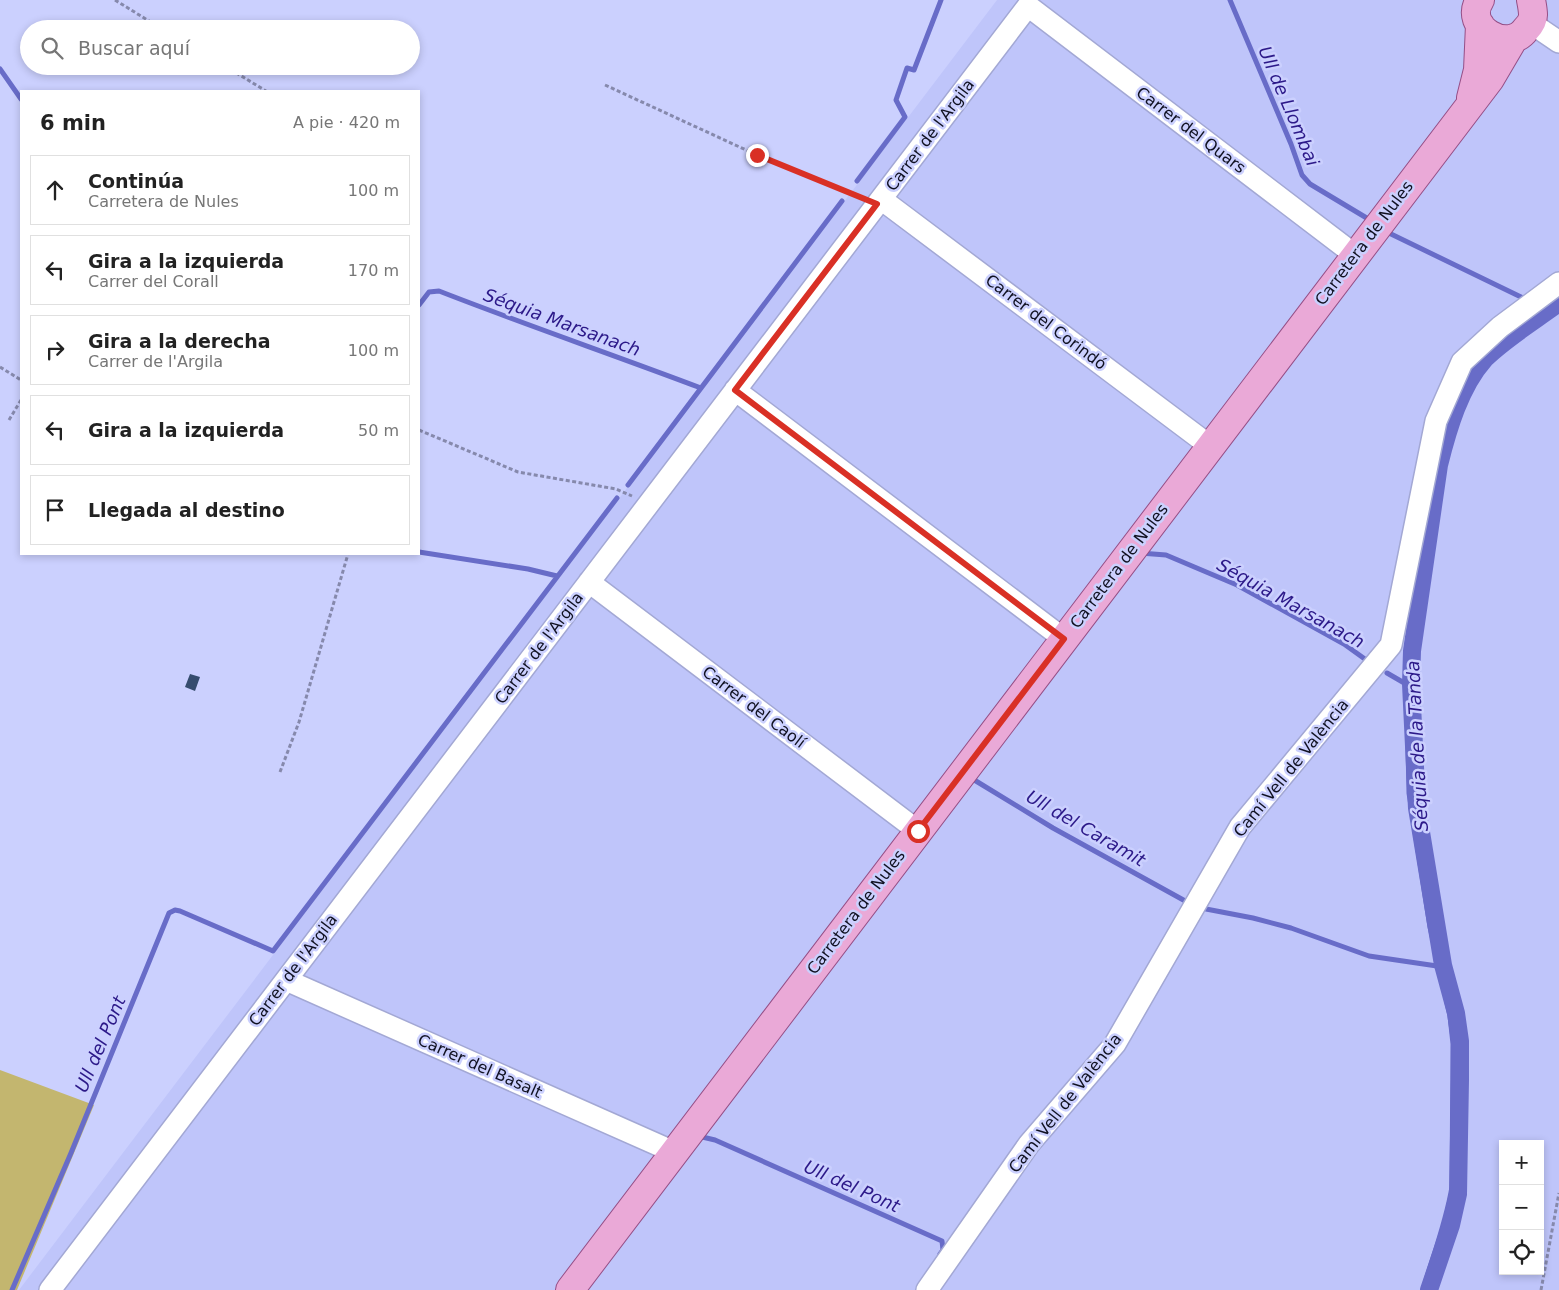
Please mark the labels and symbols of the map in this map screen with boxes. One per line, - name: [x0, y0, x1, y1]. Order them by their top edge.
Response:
- water label: Ull de Llombai: [1254, 43, 1324, 169]
- street label: Carrer de l'Argila: [882, 75, 978, 195]
- street label: Carrer del Quars: [1133, 83, 1249, 177]
- route end: [746, 144, 769, 167]
- street label: Carretera de Nules: [1311, 177, 1417, 309]
- street label: Carrer del Corindó: [982, 270, 1110, 374]
- water label: Séquia Marsanach: [481, 284, 643, 360]
- street label: Carretera de Nules: [1066, 500, 1172, 632]
- water label: Séquia Marsanach: [1214, 554, 1368, 652]
- street label: Carrer de l'Argila: [491, 588, 587, 708]
- water label: Séquia de la Tanda: [1402, 660, 1432, 832]
- street label: Carrer del Caolí: [699, 662, 810, 752]
- street label: Camí Vell de València: [1230, 695, 1352, 841]
- water label: Ull del Caramit: [1023, 785, 1150, 871]
- route start: [907, 820, 930, 843]
- street label: Carretera de Nules: [803, 846, 909, 978]
- street label: Carrer de l'Argila: [245, 910, 341, 1030]
- water label: Ull del Pont: [70, 992, 130, 1095]
- street label: Carrer del Basalt: [415, 1030, 545, 1102]
- street label: Camí Vell de València: [1005, 1030, 1125, 1176]
- water label: Ull del Pont: [801, 1156, 904, 1217]

